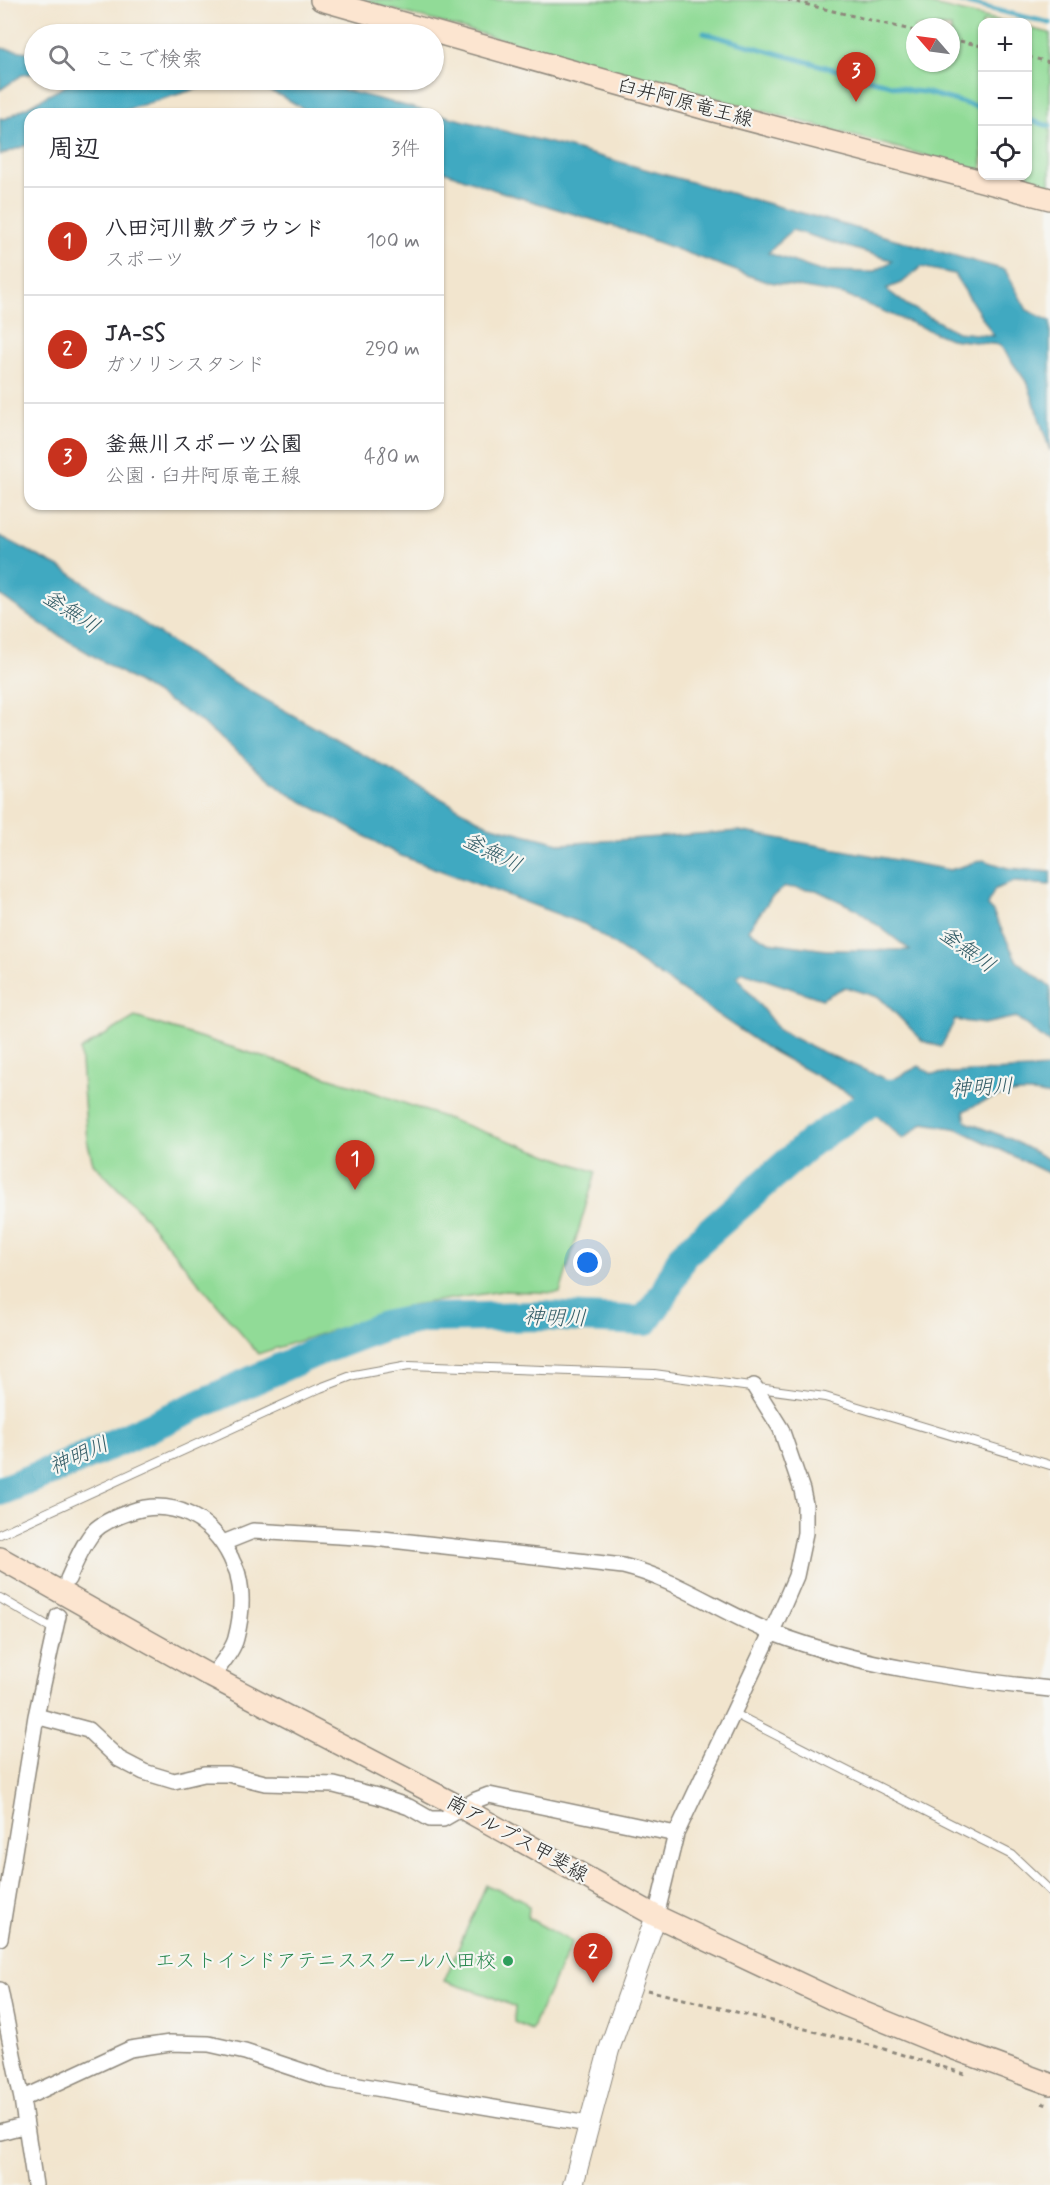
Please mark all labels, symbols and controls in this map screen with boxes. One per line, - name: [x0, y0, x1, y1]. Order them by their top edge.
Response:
- north arrow: [906, 18, 960, 72]
- map controls: [978, 18, 1032, 180]
- button: +: [978, 18, 1032, 72]
- search box: [24, 24, 444, 90]
- icon: search: [45, 41, 78, 74]
- text: ここで検索: [93, 46, 203, 74]
- pin: 3: [836, 52, 876, 102]
- street label: 臼井阿原竜王線: [614, 72, 756, 134]
- button: −: [978, 72, 1032, 126]
- button: locate: [978, 126, 1032, 180]
- text: 周辺: [48, 133, 100, 167]
- text: 3件: [391, 136, 420, 163]
- text: 八田河川敷グラウンド: [105, 215, 325, 243]
- text: 1: [63, 228, 72, 255]
- text: 100 m: [366, 228, 420, 255]
- text: スポーツ: [105, 247, 185, 274]
- text: JA-SS: [105, 320, 165, 348]
- text: 2: [63, 336, 72, 363]
- text: 290 m: [365, 336, 420, 363]
- text: ガソリンスタンド: [105, 352, 265, 379]
- text: 釜無川スポーツ公園: [105, 431, 303, 459]
- text: 3: [63, 444, 72, 471]
- text: 480 m: [364, 444, 420, 471]
- text: 公園 · 臼井阿原竜王線: [105, 463, 300, 490]
- water label: 釜無川: [37, 583, 105, 641]
- water label: 釜無川: [458, 826, 526, 880]
- water label: 釜無川: [933, 920, 1001, 980]
- water label: 神明川: [950, 1072, 1014, 1104]
- pin: 1: [336, 1140, 374, 1190]
- your location: [573, 1248, 602, 1277]
- water label: 神明川: [523, 1303, 587, 1333]
- water label: 神明川: [45, 1430, 113, 1482]
- street label: 南アルプス甲斐線: [441, 1789, 593, 1889]
- pin: 2: [574, 1934, 612, 1983]
- place label: エストインドアテニススクール八田校: [155, 1948, 496, 1975]
- marker: エストインドアテニススクール八田校: [501, 1954, 515, 1968]

